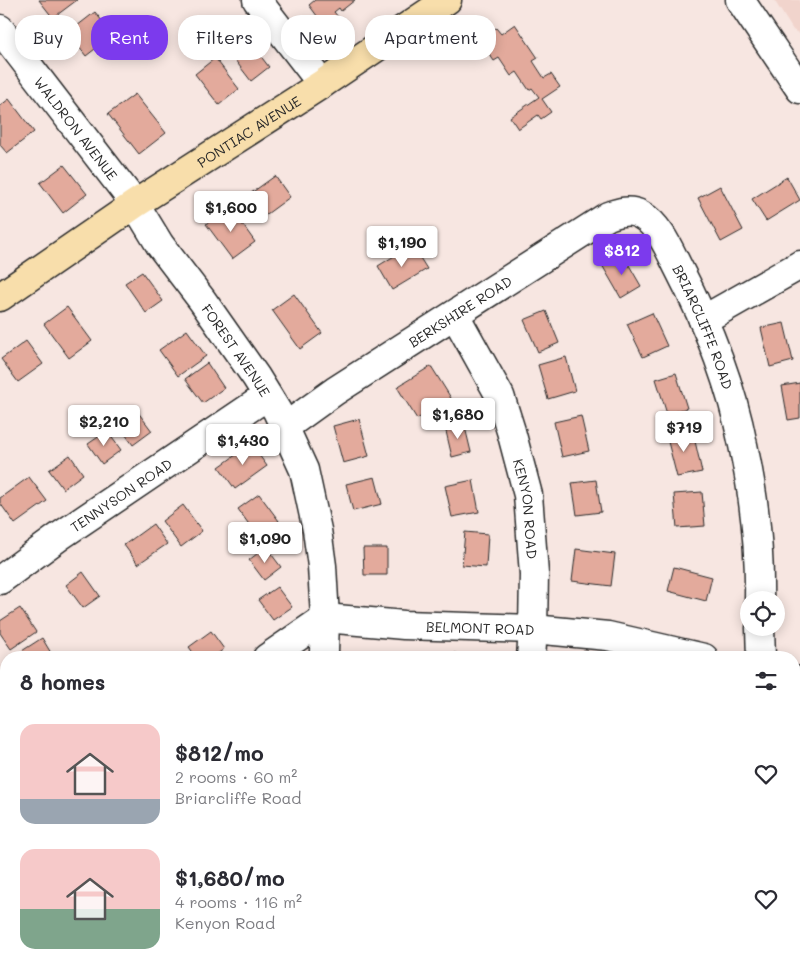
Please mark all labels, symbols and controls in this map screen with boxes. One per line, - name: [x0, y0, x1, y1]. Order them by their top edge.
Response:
- chip: Buy: [15, 15, 81, 60]
- chip: Rent: [91, 15, 168, 60]
- chip: Filters: [178, 15, 271, 60]
- chip: New: [281, 15, 355, 60]
- chip: Apartment: [365, 15, 496, 60]
- street label: WALDRON AVENUE: [30, 72, 122, 184]
- street label: PONTIAC AVENUE: [193, 91, 304, 171]
- pin: $1,600: [190, 190, 272, 233]
- text: $1,600: [205, 196, 257, 217]
- pin: $1,190: [361, 226, 443, 268]
- text: $1,190: [378, 231, 426, 252]
- pin: $812: [592, 234, 652, 276]
- text: $812: [604, 239, 640, 260]
- street label: BRIARCLIFFE ROAD: [669, 261, 738, 392]
- street label: BERKSHIRE ROAD: [405, 271, 515, 351]
- street label: FOREST AVENUE: [198, 300, 275, 400]
- pin: $1,680: [417, 398, 499, 440]
- text: $1,680: [432, 403, 484, 424]
- pin: $2,210: [63, 404, 145, 447]
- text: $2,210: [79, 410, 129, 431]
- pin: $719: [654, 410, 714, 453]
- text: $719: [666, 416, 702, 437]
- pin: $1,430: [202, 424, 284, 466]
- text: $1,430: [217, 429, 269, 450]
- street label: TENNYSON ROAD: [66, 454, 176, 536]
- street label: KENYON ROAD: [509, 457, 542, 560]
- pin: $1,090: [224, 522, 306, 564]
- text: $1,090: [239, 527, 291, 548]
- map controls: [740, 591, 785, 636]
- button: locate: [740, 591, 785, 636]
- street label: BELMONT ROAD: [426, 616, 535, 639]
- icon: filters: [752, 667, 780, 695]
- text: 8 homes: [20, 668, 105, 695]
- text: $812/mo: [175, 739, 264, 766]
- icon: home: [60, 744, 120, 804]
- icon: heart: [752, 760, 780, 788]
- text: 2 rooms · 60 m²: [175, 766, 297, 787]
- text: Briarcliffe Road: [175, 787, 302, 808]
- text: $1,680/mo: [175, 864, 285, 891]
- icon: home: [60, 869, 120, 929]
- icon: heart: [752, 885, 780, 913]
- text: 4 rooms · 116 m²: [175, 891, 302, 912]
- text: Kenyon Road: [175, 912, 275, 933]

